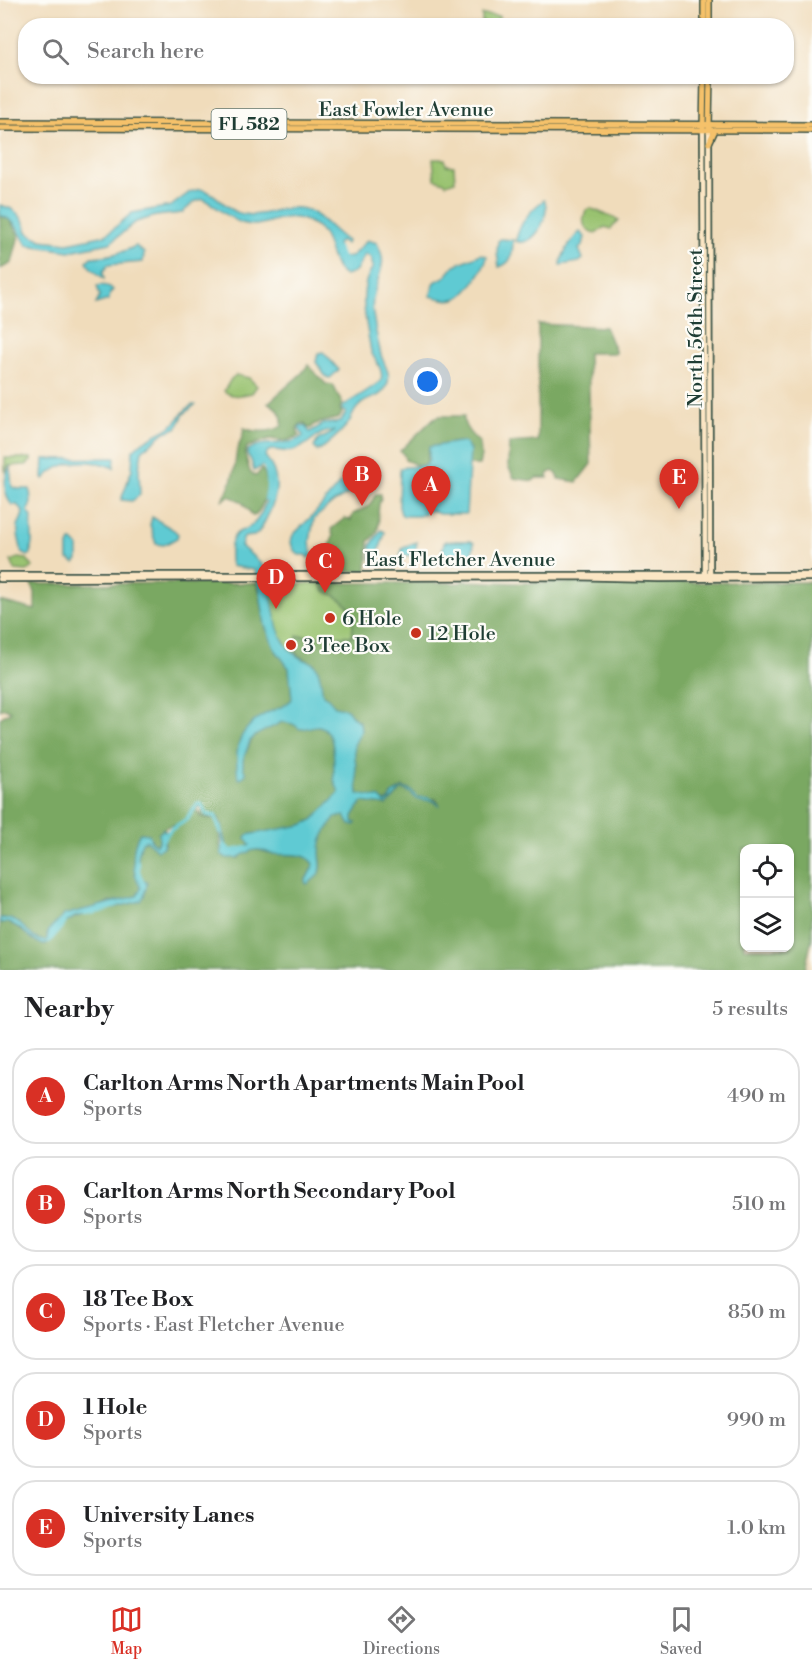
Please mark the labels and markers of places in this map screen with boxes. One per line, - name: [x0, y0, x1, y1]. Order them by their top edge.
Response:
- pin: B: [342, 456, 382, 506]
- pin: E: [660, 460, 698, 509]
- pin: A: [412, 466, 450, 516]
- pin: C: [306, 544, 344, 593]
- pin: D: [256, 560, 296, 609]
- place label: 6 Hole: [342, 607, 402, 632]
- marker: 6 Hole: [323, 611, 337, 625]
- place label: 12 Hole: [428, 622, 496, 647]
- marker: 12 Hole: [409, 626, 423, 640]
- place label: 3 Tee Box: [303, 634, 391, 659]
- marker: 3 Tee Box: [284, 638, 298, 652]

